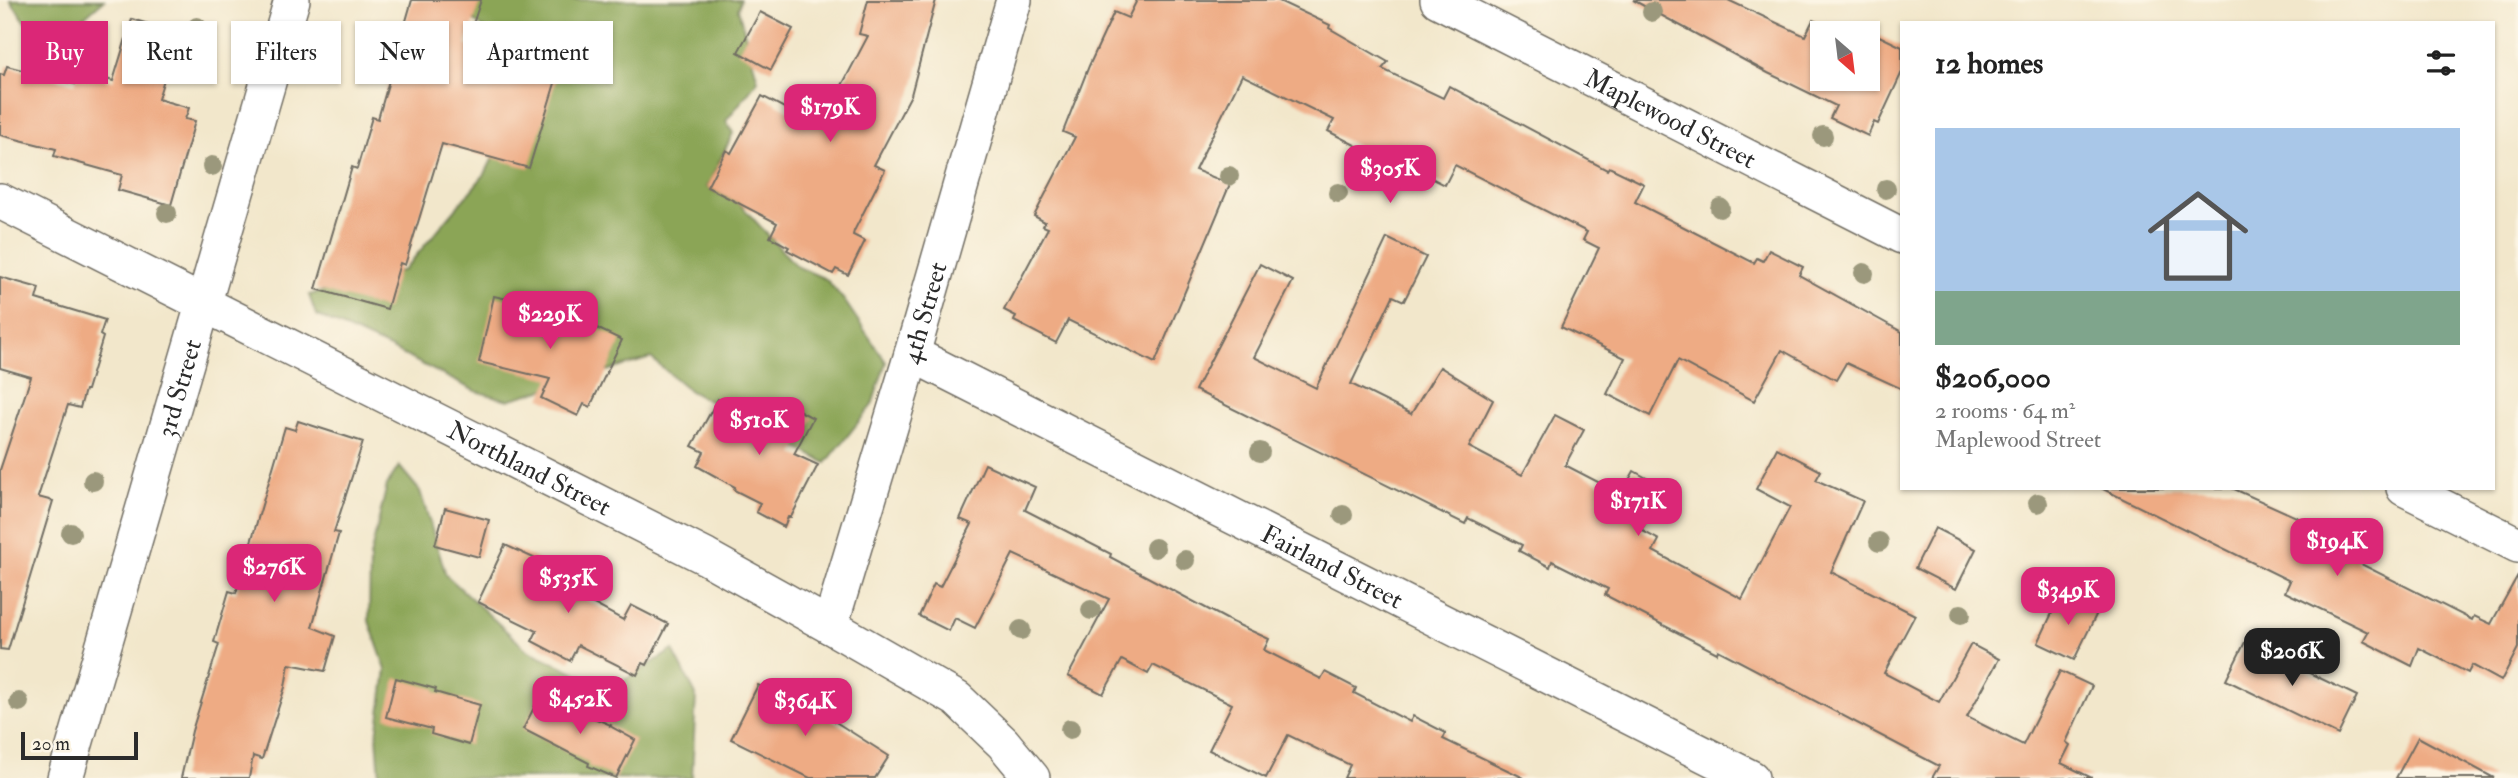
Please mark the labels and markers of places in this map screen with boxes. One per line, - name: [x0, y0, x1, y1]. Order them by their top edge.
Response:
- pin: $179K: [781, 85, 879, 144]
- pin: $305K: [1341, 146, 1439, 205]
- pin: $229K: [501, 292, 599, 351]
- pin: $510K: [710, 398, 808, 457]
- pin: $171K: [1589, 478, 1687, 538]
- pin: $194K: [2288, 518, 2386, 578]
- pin: $276K: [225, 544, 323, 604]
- pin: $535K: [519, 556, 617, 615]
- pin: $349K: [2019, 568, 2117, 627]
- pin: $206K: [2243, 628, 2341, 688]
- pin: $452K: [531, 676, 629, 736]
- pin: $364K: [756, 678, 854, 738]

